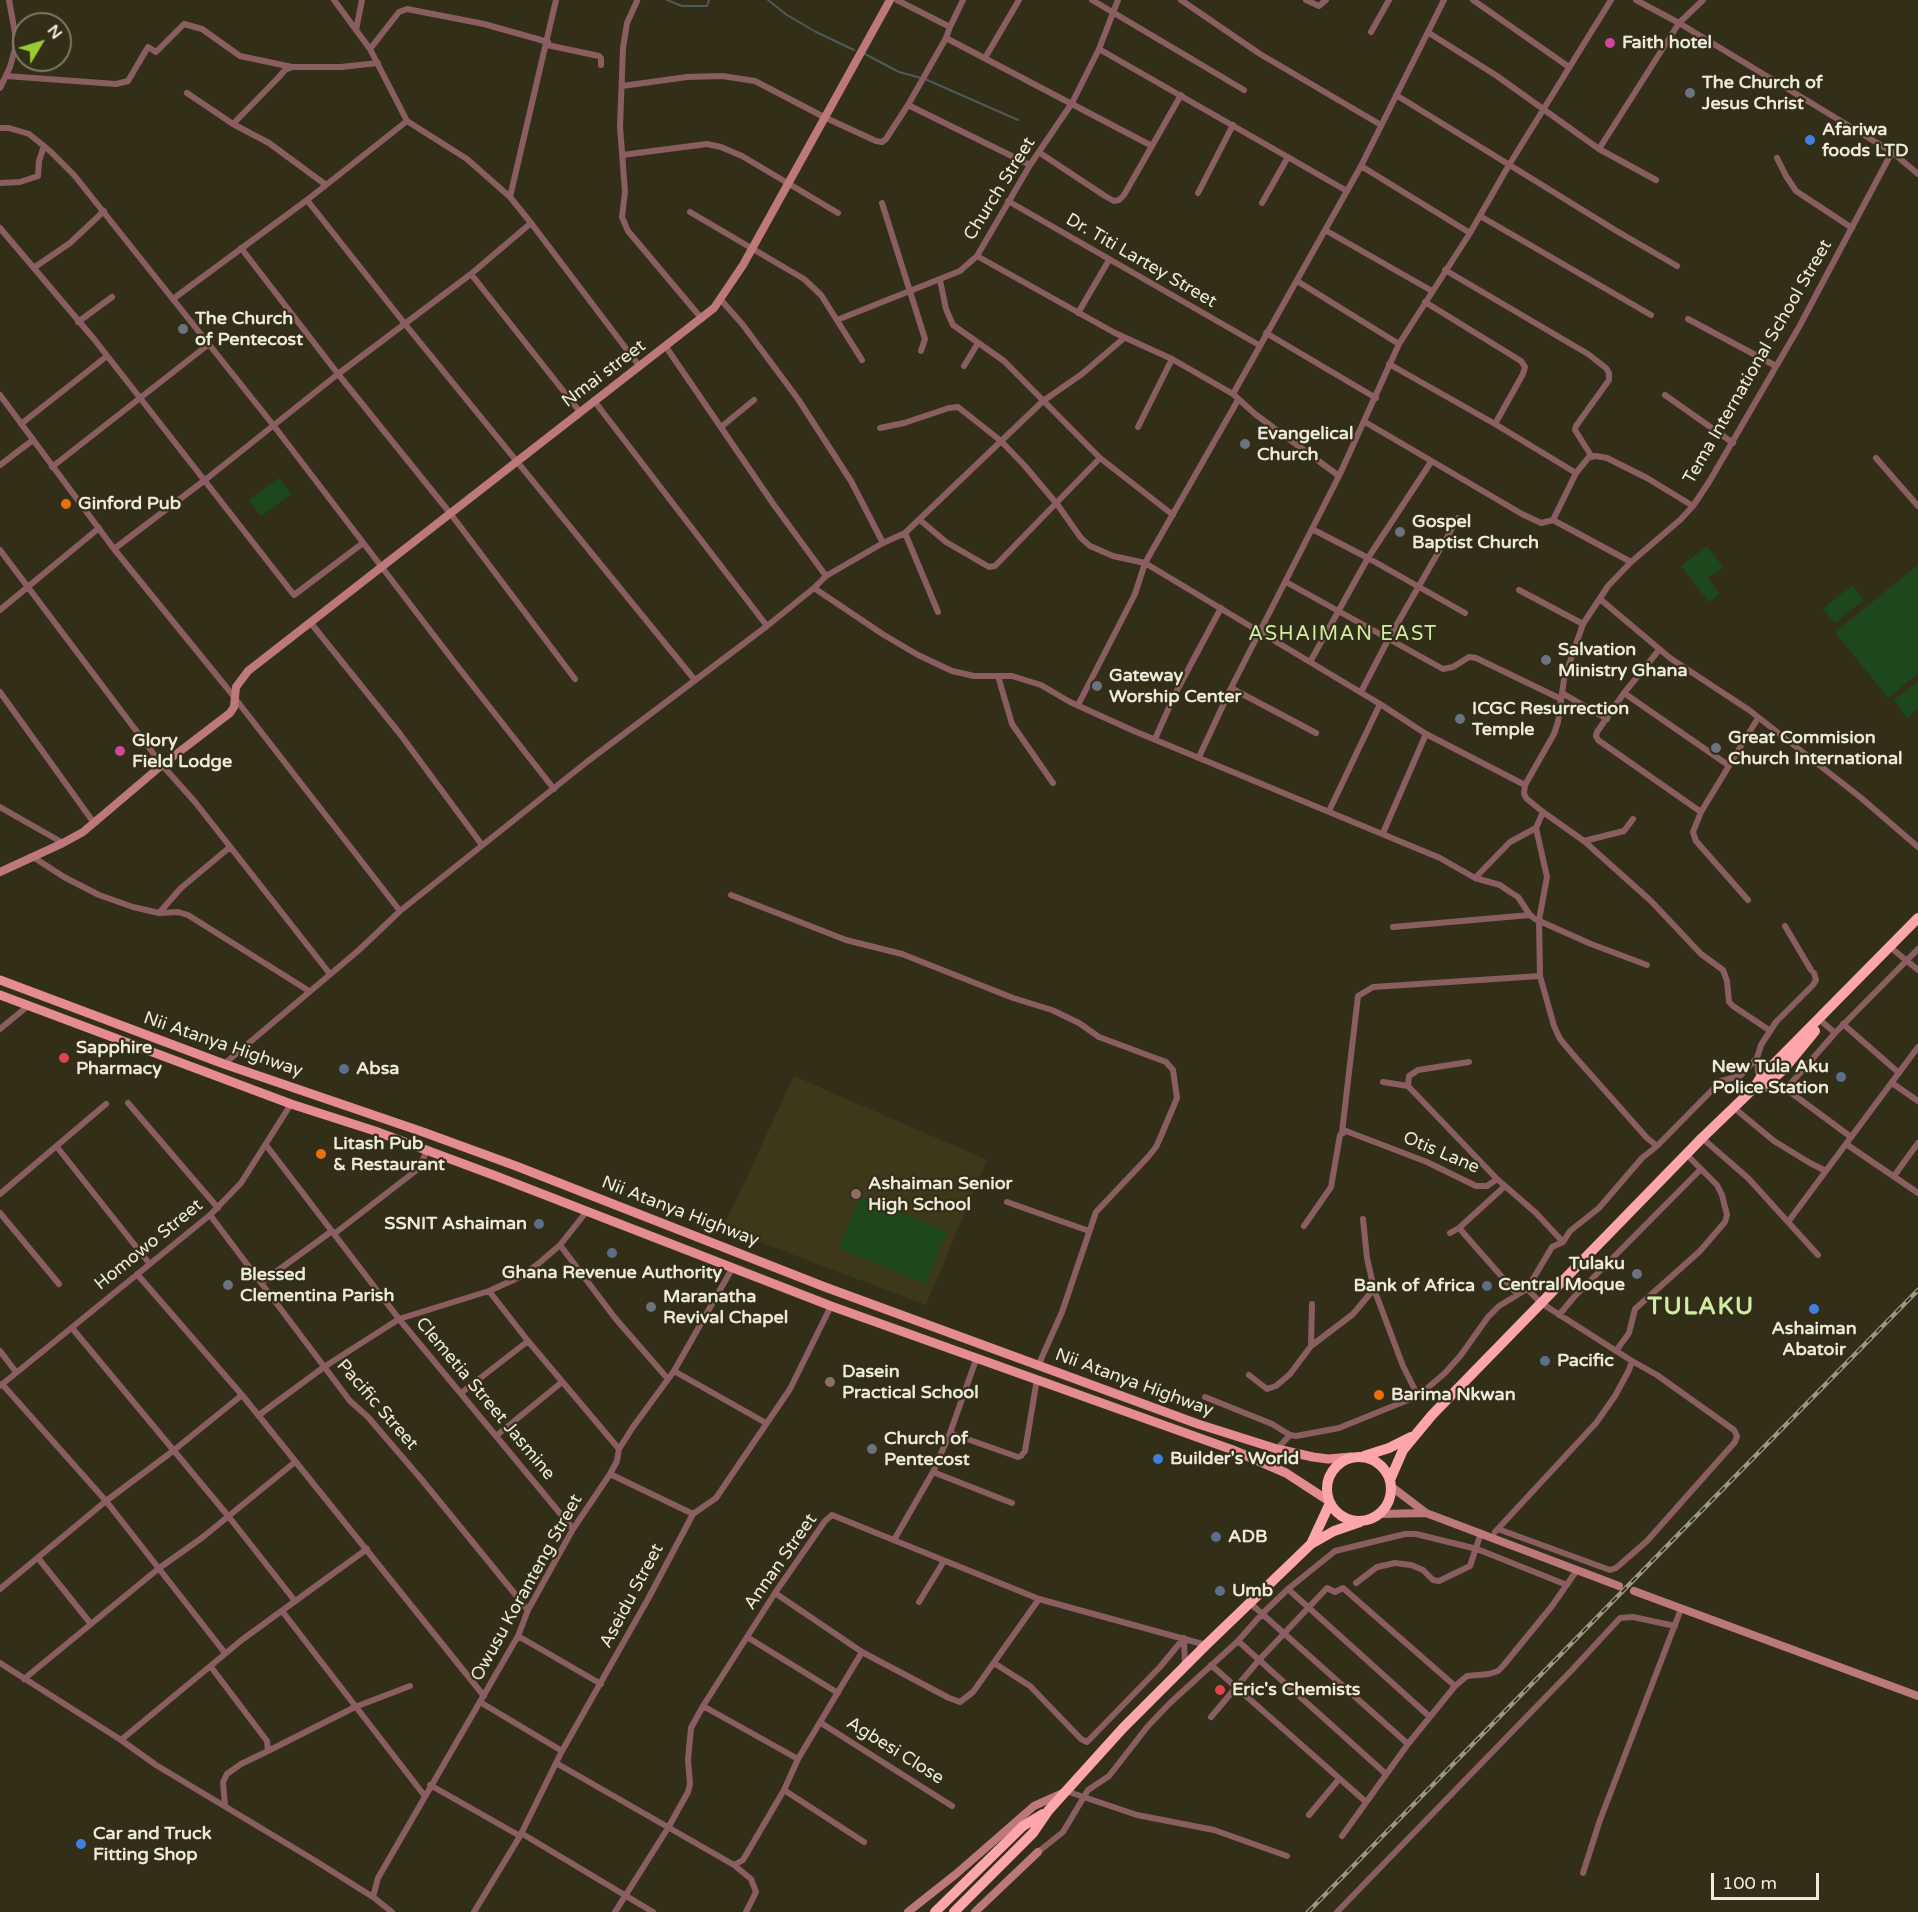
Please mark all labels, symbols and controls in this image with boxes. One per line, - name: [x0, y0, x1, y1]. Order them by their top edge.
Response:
- north arrow: [12, 12, 72, 72]
- text: N: [43, 21, 66, 43]
- place label: Faith hotel: [1622, 32, 1712, 54]
- marker: Faith hotel: [1603, 36, 1617, 50]
- place label: The Church of Jesus Christ: [1702, 72, 1823, 115]
- marker: The Church of Jesus Christ: [1683, 86, 1697, 100]
- place label: Afariwa foods LTD: [1822, 119, 1909, 162]
- street label: Church Street: [960, 133, 1040, 245]
- marker: Afariwa foods LTD: [1803, 133, 1817, 147]
- street label: Dr. Titi Lartey Street: [1062, 209, 1220, 313]
- street label: Tema International School Street: [1679, 236, 1837, 488]
- place label: The Church of Pentecost: [195, 308, 303, 350]
- marker: The Church of Pentecost: [176, 322, 190, 336]
- street label: Nmai street: [558, 335, 650, 413]
- place label: Evangelical Church: [1257, 423, 1353, 466]
- marker: Evangelical Church: [1238, 437, 1252, 451]
- place label: Ginford Pub: [78, 493, 181, 515]
- marker: Ginford Pub: [59, 497, 73, 511]
- place label: Gospel Baptist Church: [1412, 511, 1539, 554]
- marker: Gospel Baptist Church: [1393, 525, 1407, 539]
- district label: ASHAIMAN EAST: [1248, 623, 1438, 647]
- place label: Salvation Ministry Ghana: [1558, 639, 1688, 682]
- marker: Salvation Ministry Ghana: [1539, 653, 1553, 667]
- place label: Gateway Worship Center: [1109, 665, 1241, 708]
- marker: Gateway Worship Center: [1090, 679, 1104, 693]
- place label: ICGC Resurrection Temple: [1472, 698, 1629, 740]
- marker: ICGC Resurrection Temple: [1453, 712, 1467, 726]
- place label: Great Commision Church International: [1728, 727, 1902, 770]
- place label: Glory Field Lodge: [132, 730, 232, 772]
- marker: Great Commision Church International: [1709, 741, 1723, 755]
- marker: Glory Field Lodge: [113, 744, 127, 758]
- street label: Nii Atanya Highway: [141, 1008, 305, 1082]
- place label: Sapphire Pharmacy: [76, 1037, 162, 1080]
- marker: Sapphire Pharmacy: [57, 1051, 71, 1065]
- place label: New Tula Aku Police Station: [1712, 1056, 1829, 1098]
- place label: Absa: [356, 1058, 399, 1080]
- marker: Absa: [337, 1062, 351, 1076]
- marker: New Tula Aku Police Station: [1834, 1070, 1848, 1084]
- street label: Otis Lane: [1400, 1127, 1482, 1179]
- place label: Litash Pub & Restaurant: [333, 1133, 445, 1176]
- marker: Litash Pub & Restaurant: [314, 1147, 328, 1161]
- street label: Nii Atanya Highway: [598, 1172, 762, 1252]
- place label: Ashaiman Senior High School: [868, 1173, 1012, 1216]
- marker: Ashaiman Senior High School: [849, 1187, 863, 1201]
- street label: Homowo Street: [91, 1195, 207, 1295]
- place label: SSNIT Ashaiman: [384, 1213, 527, 1235]
- marker: SSNIT Ashaiman: [532, 1217, 546, 1231]
- marker: Ghana Revenue Authority: [605, 1246, 619, 1260]
- place label: Tulaku Central Moque: [1498, 1253, 1625, 1296]
- place label: Ghana Revenue Authority: [502, 1262, 722, 1284]
- place label: Blessed Clementina Parish: [240, 1264, 394, 1306]
- marker: Tulaku Central Moque: [1630, 1267, 1644, 1281]
- place label: Bank of Africa: [1354, 1275, 1475, 1297]
- marker: Blessed Clementina Parish: [221, 1278, 235, 1292]
- marker: Bank of Africa: [1480, 1279, 1494, 1293]
- place label: Maranatha Revival Chapel: [663, 1286, 788, 1328]
- district label: TULAKU: [1647, 1294, 1755, 1322]
- marker: Maranatha Revival Chapel: [644, 1300, 658, 1314]
- marker: Ashaiman Abatoir: [1807, 1302, 1821, 1316]
- street label: Clemetia Street Jasmine: [411, 1313, 559, 1485]
- place label: Ashaiman Abatoir: [1771, 1318, 1857, 1360]
- street label: Nii Atanya Highway: [1052, 1344, 1216, 1422]
- place label: Pacific: [1557, 1350, 1614, 1372]
- marker: Pacific: [1538, 1354, 1552, 1368]
- street label: Pacific Street: [332, 1355, 422, 1455]
- place label: Dasein Practical School: [842, 1361, 979, 1404]
- marker: Dasein Practical School: [823, 1375, 837, 1389]
- place label: Barima Nkwan: [1391, 1384, 1516, 1406]
- marker: Barima Nkwan: [1372, 1388, 1386, 1402]
- place label: Church of Pentecost: [884, 1428, 970, 1470]
- marker: Church of Pentecost: [865, 1442, 879, 1456]
- place label: Builder's World: [1170, 1448, 1299, 1470]
- marker: Builder's World: [1151, 1452, 1165, 1466]
- street label: Owusu Koranteng Street: [467, 1491, 587, 1685]
- street label: Annan Street: [740, 1510, 822, 1614]
- place label: ADB: [1228, 1526, 1267, 1548]
- marker: ADB: [1209, 1530, 1223, 1544]
- street label: Aseidu Street: [595, 1540, 669, 1652]
- place label: Umb: [1232, 1580, 1273, 1602]
- marker: Umb: [1213, 1584, 1227, 1598]
- place label: Eric's Chemists: [1232, 1679, 1360, 1701]
- marker: Eric's Chemists: [1213, 1683, 1227, 1697]
- street label: Agbesi Close: [842, 1713, 948, 1789]
- place label: Car and Truck Fitting Shop: [93, 1823, 211, 1866]
- marker: Car and Truck Fitting Shop: [74, 1837, 88, 1851]
- scale bar: [1714, 1861, 1822, 1899]
- text: 100 m: [1722, 1872, 1777, 1894]

